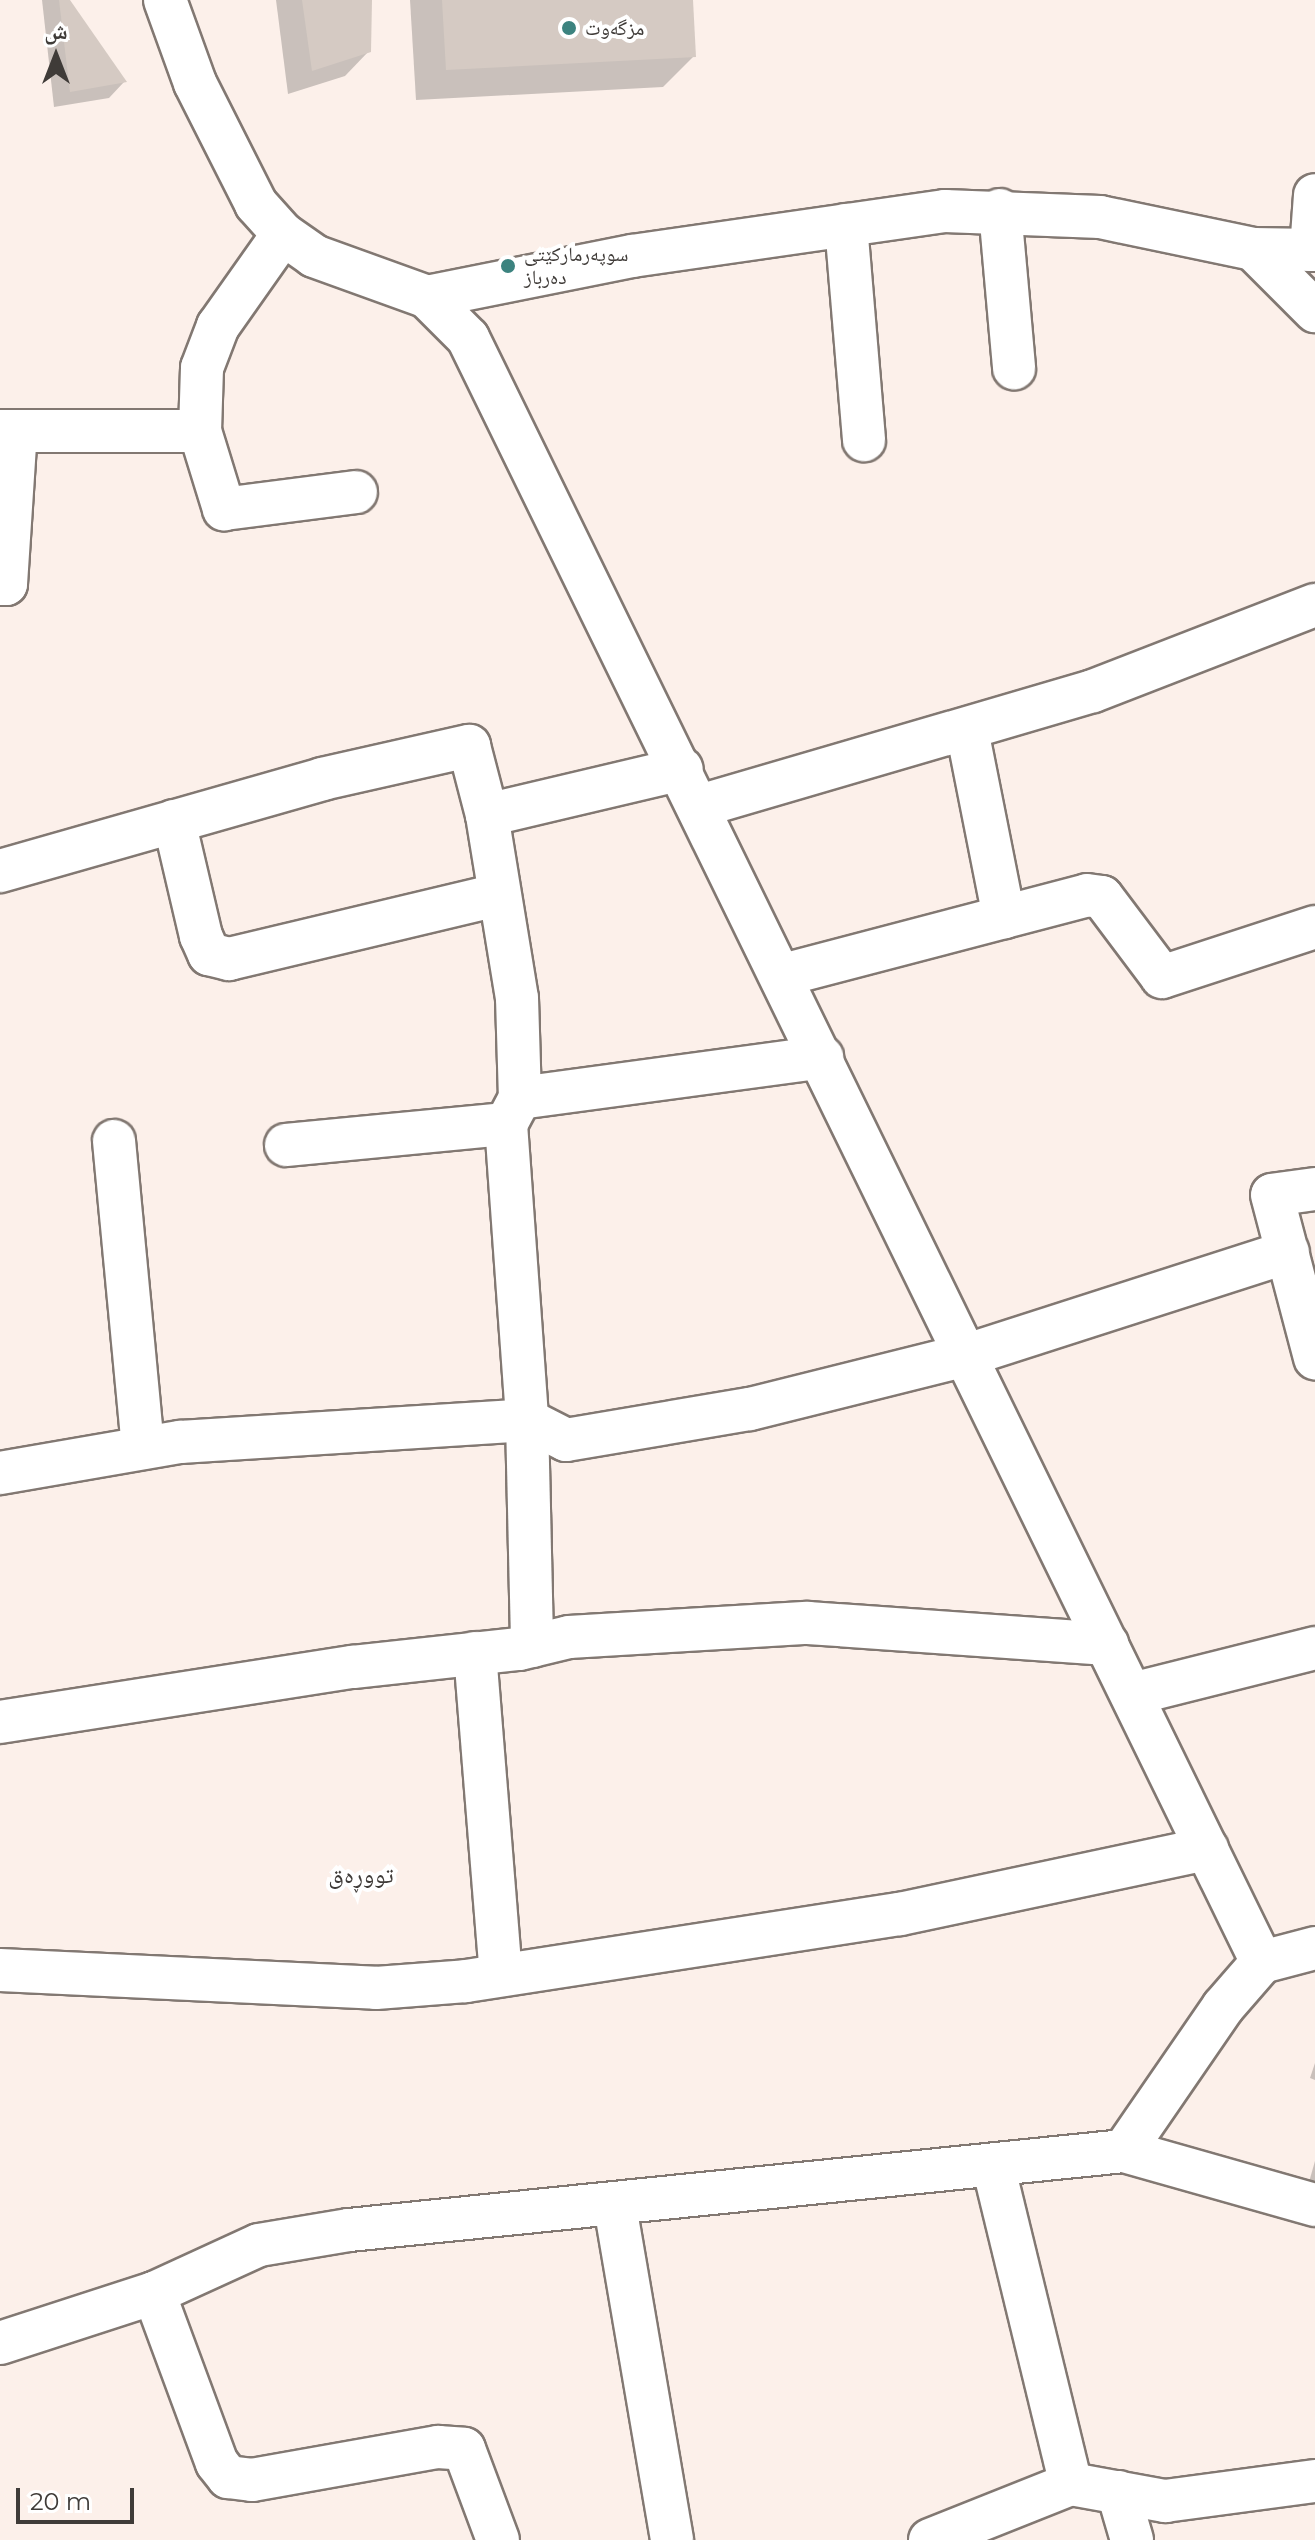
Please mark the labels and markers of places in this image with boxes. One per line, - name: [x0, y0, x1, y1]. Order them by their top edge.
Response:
- place label: مزگه‌وت: [585, 16, 644, 40]
- marker: مزگه‌وت: [560, 19, 578, 37]
- place label: سوپەرمارکێتی دەرباز: [524, 242, 628, 289]
- marker: سوپەرمارکێتی دەرباز: [499, 257, 517, 275]

